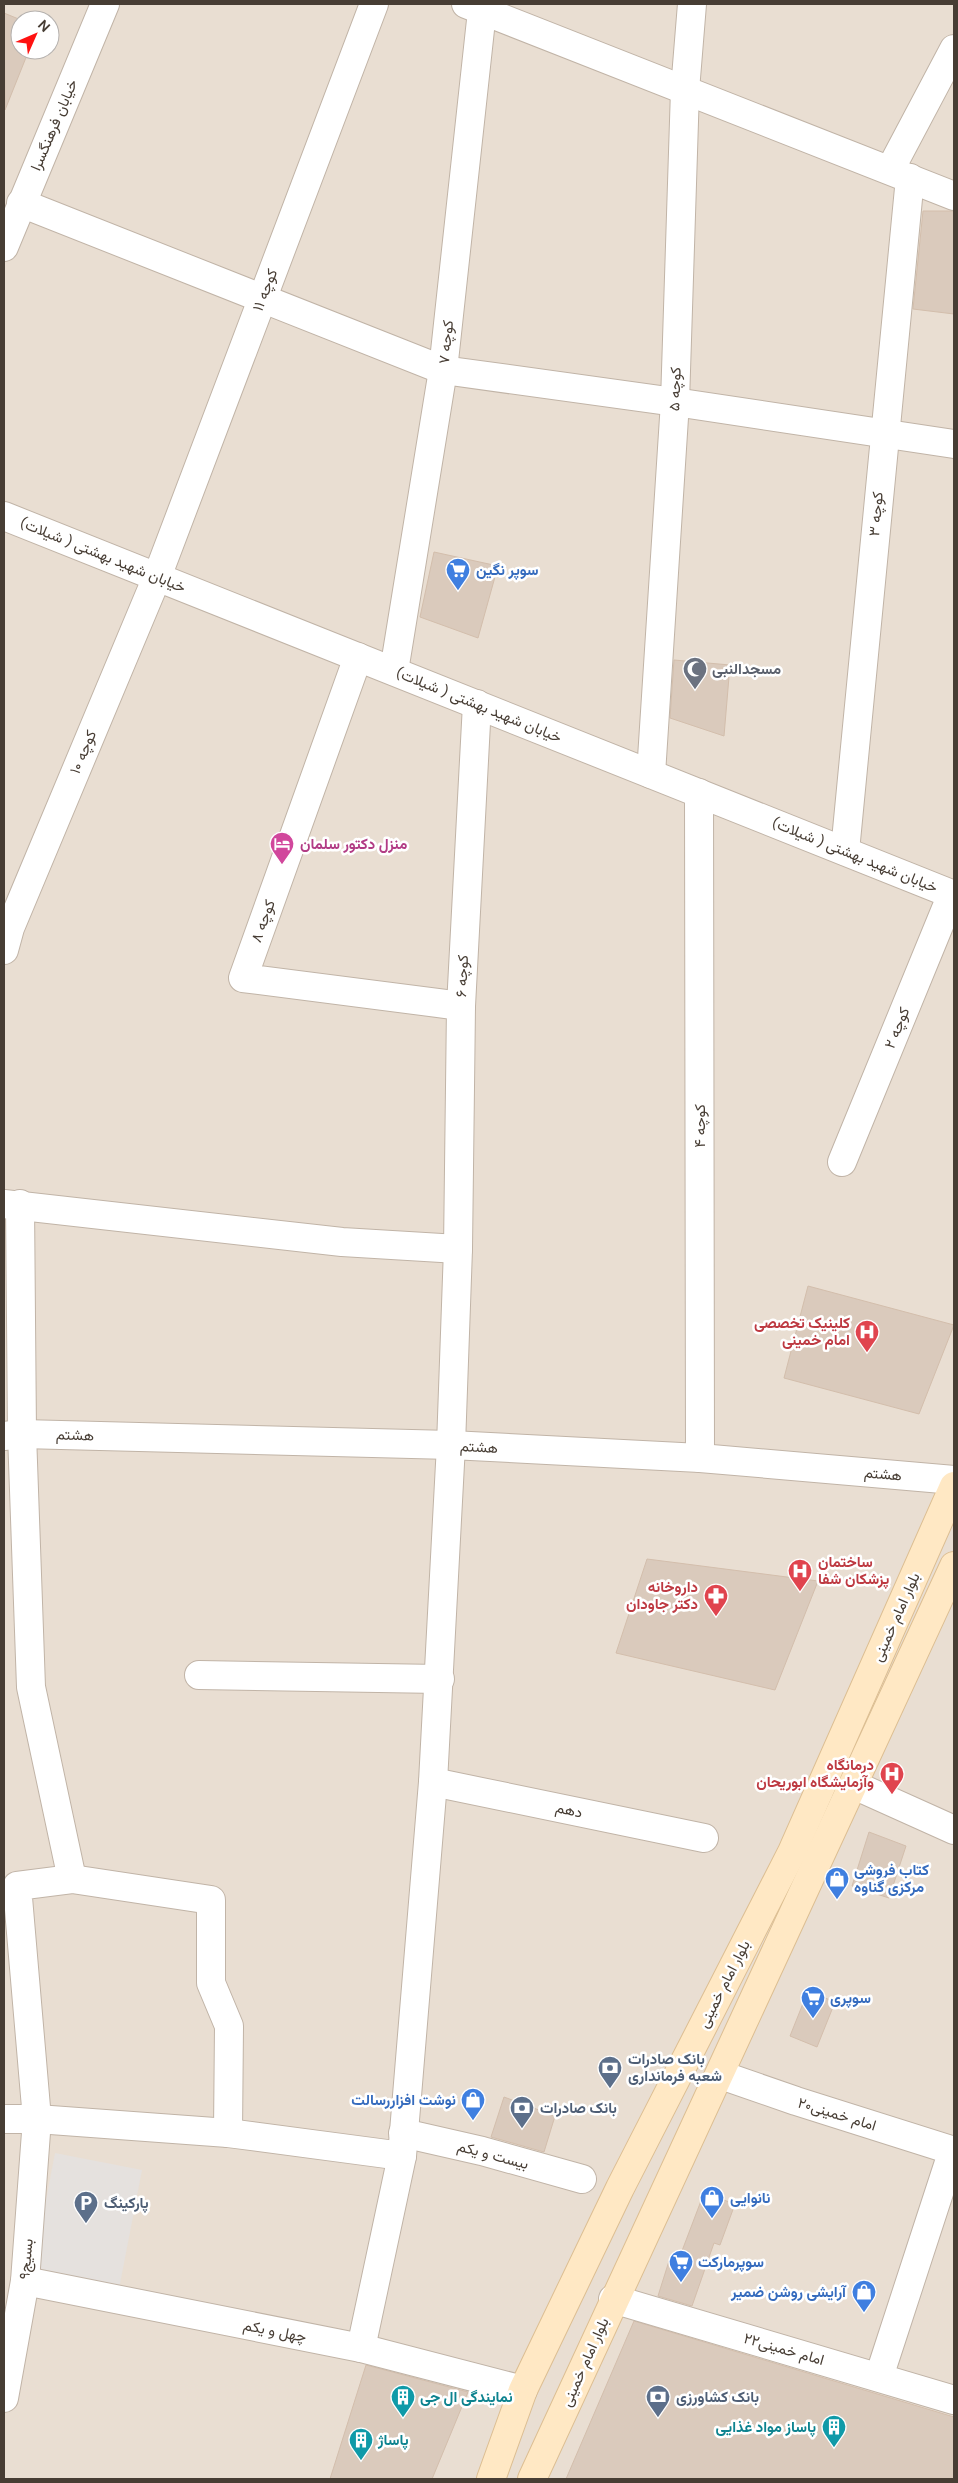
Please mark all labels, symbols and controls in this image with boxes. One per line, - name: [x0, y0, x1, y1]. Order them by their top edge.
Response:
- north arrow: [10, 10, 60, 60]
- text: N: [34, 16, 54, 36]
- street label: خیابان فرهنگسرا: [26, 76, 82, 174]
- street label: کوچه ۱۱: [248, 266, 282, 314]
- street label: کوچه ۷: [434, 319, 458, 365]
- street label: کوچه ۵: [664, 366, 686, 411]
- street label: کوچه ۳: [864, 490, 888, 537]
- street label: خیابان شهید بهشتی ( شیلات): [17, 513, 189, 597]
- supermarket icon: سوپر نگین: [445, 557, 471, 591]
- place label: سوپر نگین: [476, 560, 539, 580]
- mosque icon: مسجدالنبی: [682, 656, 708, 690]
- place label: مسجدالنبی: [712, 659, 781, 679]
- street label: خیابان شهید بهشتی ( شیلات): [393, 663, 565, 747]
- street label: کوچه ۱۰: [65, 727, 101, 777]
- street label: خیابان شهید بهشتی ( شیلات): [769, 813, 941, 897]
- hotel icon: منزل دکتور سلمان: [269, 831, 295, 865]
- place label: منزل دکتور سلمان: [300, 834, 407, 854]
- street label: کوچه ۸: [246, 897, 280, 945]
- street label: کوچه ۶: [451, 954, 473, 998]
- street label: کوچه ۲: [880, 1004, 914, 1052]
- street label: کوچه ۴: [690, 1104, 710, 1148]
- place label: کلینیک تخصصی امام خمینی: [754, 1313, 850, 1350]
- hospital icon: کلینیک تخصصی امام خمینی: [854, 1319, 880, 1353]
- street label: هشتم: [56, 1424, 94, 1446]
- street label: هشتم: [460, 1436, 498, 1458]
- street label: هشتم: [863, 1462, 903, 1486]
- place label: ساختمان پزشکان شفا: [818, 1552, 889, 1589]
- hospital icon: ساختمان پزشکان شفا: [787, 1558, 813, 1592]
- street label: بلوار امام خمینی: [867, 1569, 925, 1665]
- place label: داروخانه دکتر جاودان: [626, 1577, 698, 1614]
- pharmacy icon: داروخانه دکتر جاودان: [703, 1583, 729, 1617]
- place label: درمانگاه وآزمایشگاه ابوریحان: [756, 1755, 874, 1792]
- hospital icon: درمانگاه وآزمایشگاه ابوریحان: [879, 1761, 905, 1795]
- street label: دهم: [554, 1797, 584, 1823]
- place label: کتاب فروشى مرکزى گناوه: [854, 1860, 929, 1897]
- shop icon: کتاب فروشى مرکزى گناوه: [824, 1866, 850, 1900]
- street label: بلوار امام خمینی: [693, 1937, 755, 2031]
- supermarket icon: سوپری: [800, 1985, 826, 2019]
- place label: سوپری: [830, 1988, 871, 2008]
- place label: بانک صادرات شعبه فرمانداری: [628, 2049, 722, 2086]
- bank icon: بانک صادرات شعبه فرمانداری: [597, 2055, 623, 2089]
- shop icon: نوشت افزاررسالت: [460, 2087, 486, 2121]
- place label: نوشت افزاررسالت: [351, 2090, 456, 2110]
- street label: امام خمینی۲۰: [795, 2093, 879, 2135]
- bank icon: بانک صادرات: [509, 2095, 535, 2129]
- place label: بانک صادرات: [540, 2098, 617, 2118]
- street label: بیست و یکم: [455, 2136, 531, 2174]
- shop icon: نانوایی: [699, 2185, 725, 2219]
- place label: نانوایی: [730, 2188, 770, 2208]
- parking icon: پارکینگ: [73, 2190, 99, 2224]
- place label: پارکینگ: [104, 2193, 149, 2213]
- street label: بسیج۹: [14, 2238, 39, 2280]
- supermarket icon: سوپرمارکت: [668, 2249, 694, 2283]
- place label: سوپرمارکت: [698, 2252, 764, 2272]
- shop icon: آرایشی روشن ضمیر: [851, 2279, 877, 2313]
- place label: آرایشی روشن ضمیر: [730, 2282, 847, 2302]
- street label: بلوار امام خمینی: [556, 2314, 614, 2410]
- street label: چهل و یکم: [242, 2315, 308, 2347]
- street label: امام خمینی۲۲: [741, 2328, 827, 2370]
- building icon: نمایندگی ال جی: [390, 2384, 416, 2418]
- bank icon: بانک کشاورزی: [645, 2384, 671, 2418]
- place label: نمایندگی ال جی: [420, 2387, 513, 2407]
- place label: بانک کشاورزی: [676, 2387, 759, 2407]
- building icon: پاساز مواد غذایی: [821, 2414, 847, 2448]
- place label: پاساز مواد غذایی: [715, 2417, 816, 2437]
- building icon: پاساژ: [348, 2427, 374, 2461]
- place label: پاساژ: [377, 2430, 409, 2450]

